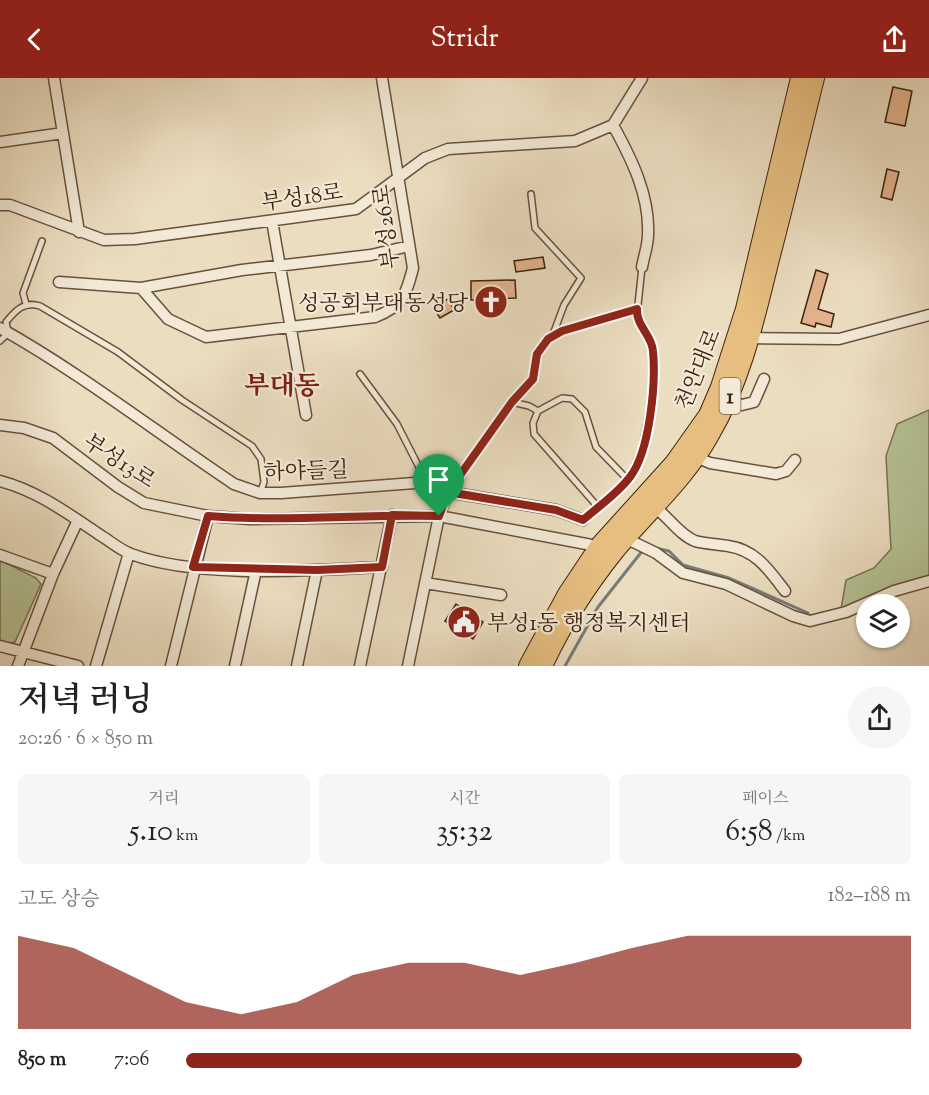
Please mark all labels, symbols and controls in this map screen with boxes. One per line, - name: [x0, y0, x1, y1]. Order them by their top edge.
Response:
- text: Stridr: [430, 20, 499, 59]
- icon: back: [18, 23, 51, 56]
- icon: share: [878, 23, 911, 56]
- street label: 부성18로: [259, 177, 345, 221]
- street label: 부성26로: [367, 183, 409, 271]
- church icon: 성공회부대동성당: [473, 284, 509, 320]
- place label: 성공회부대동성당: [298, 289, 469, 321]
- street label: 천안대로: [669, 325, 731, 416]
- district label: 부대동: [244, 369, 320, 406]
- road number: 1: [720, 378, 740, 414]
- street label: 부성13로: [76, 427, 161, 498]
- pin: [413, 454, 464, 516]
- street label: 하야들길: [263, 456, 349, 490]
- icon: arrive: [422, 463, 455, 496]
- map controls: [856, 594, 910, 648]
- button: layers: [856, 594, 910, 648]
- public building icon: 부성1동 행정복지센터: [446, 604, 482, 640]
- place label: 부성1동 행정복지센터: [487, 609, 690, 641]
- text: 저녁 러닝: [18, 678, 153, 726]
- button: share: [848, 686, 911, 749]
- text: 20:26 · 6 × 850 m: [18, 725, 153, 754]
- text: 거리: [148, 788, 179, 811]
- text: 시간: [449, 788, 480, 811]
- text: 페이스: [742, 788, 788, 811]
- text: 5.10: [129, 811, 173, 854]
- text: 35:32: [436, 811, 493, 854]
- text: 6:58: [725, 811, 773, 854]
- text: km: [173, 825, 198, 848]
- text: /km: [773, 825, 805, 848]
- text: 182–188 m: [828, 882, 911, 911]
- text: 고도 상승: [18, 886, 100, 915]
- text: 850 m: [18, 1046, 66, 1075]
- text: 7:06: [114, 1046, 150, 1075]

